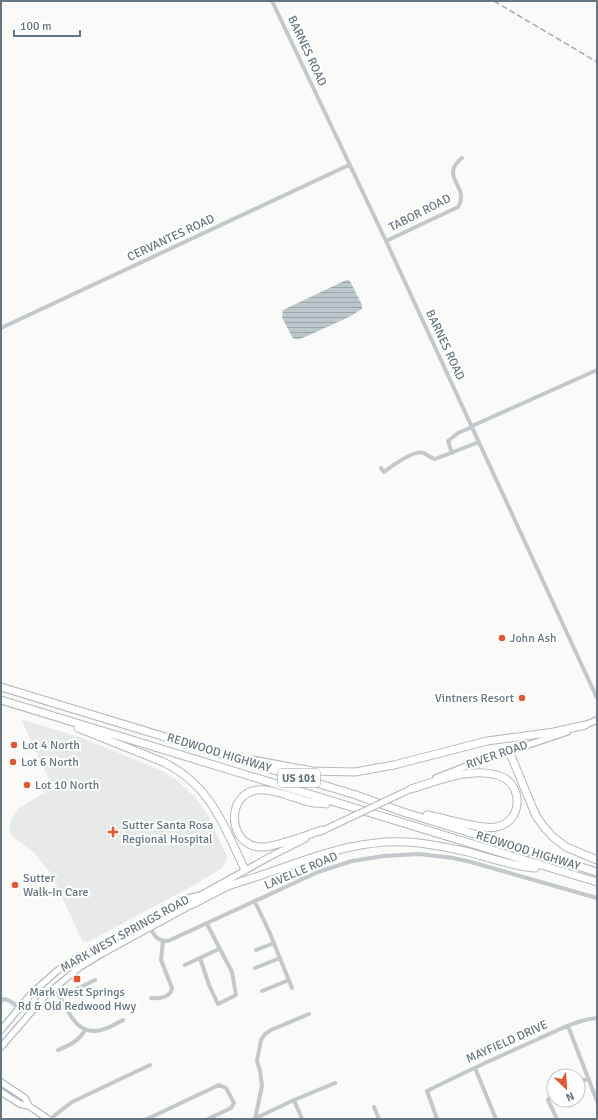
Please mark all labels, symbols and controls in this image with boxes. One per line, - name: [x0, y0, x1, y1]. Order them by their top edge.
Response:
- scale bar: [14, 12, 80, 38]
- street label: BARNES ROAD: [284, 13, 330, 89]
- text: 100 m: [20, 19, 52, 34]
- street label: TABOR ROAD: [387, 191, 454, 235]
- street label: CERVANTES ROAD: [125, 211, 217, 265]
- street label: BARNES ROAD: [422, 307, 468, 383]
- place label: John Ash: [510, 631, 556, 646]
- marker: John Ash: [497, 633, 507, 643]
- place label: Vintners Resort: [435, 691, 514, 706]
- marker: Vintners Resort: [517, 693, 527, 703]
- street label: REDWOOD HIGHWAY: [165, 730, 273, 776]
- street label: RIVER ROAD: [464, 737, 530, 773]
- place label: Lot 4 North: [22, 738, 80, 753]
- marker: Lot 4 North: [9, 740, 19, 750]
- place label: Lot 6 North: [21, 755, 79, 770]
- marker: Lot 6 North: [8, 757, 18, 767]
- road number: US 101: [278, 769, 320, 787]
- place label: Lot 10 North: [35, 778, 99, 793]
- marker: Lot 10 North: [22, 780, 32, 790]
- place label: Sutter Santa Rosa Regional Hospital: [122, 818, 213, 847]
- marker: Sutter Santa Rosa Regional Hospital: [107, 826, 119, 838]
- street label: REDWOOD HIGHWAY: [474, 828, 582, 874]
- street label: LAVELLE ROAD: [262, 849, 340, 893]
- place label: Sutter Walk-In Care: [23, 871, 88, 900]
- marker: Sutter Walk-In Care: [10, 880, 20, 890]
- street label: MARK WEST SPRINGS ROAD: [58, 892, 192, 976]
- marker: Mark West Springs Rd & Old Redwood Hwy: [72, 974, 82, 984]
- place label: Mark West Springs Rd & Old Redwood Hwy: [18, 985, 137, 1014]
- street label: MAYFIELD DRIVE: [464, 1017, 550, 1067]
- north arrow: [546, 1068, 586, 1108]
- text: N: [564, 1089, 576, 1104]

